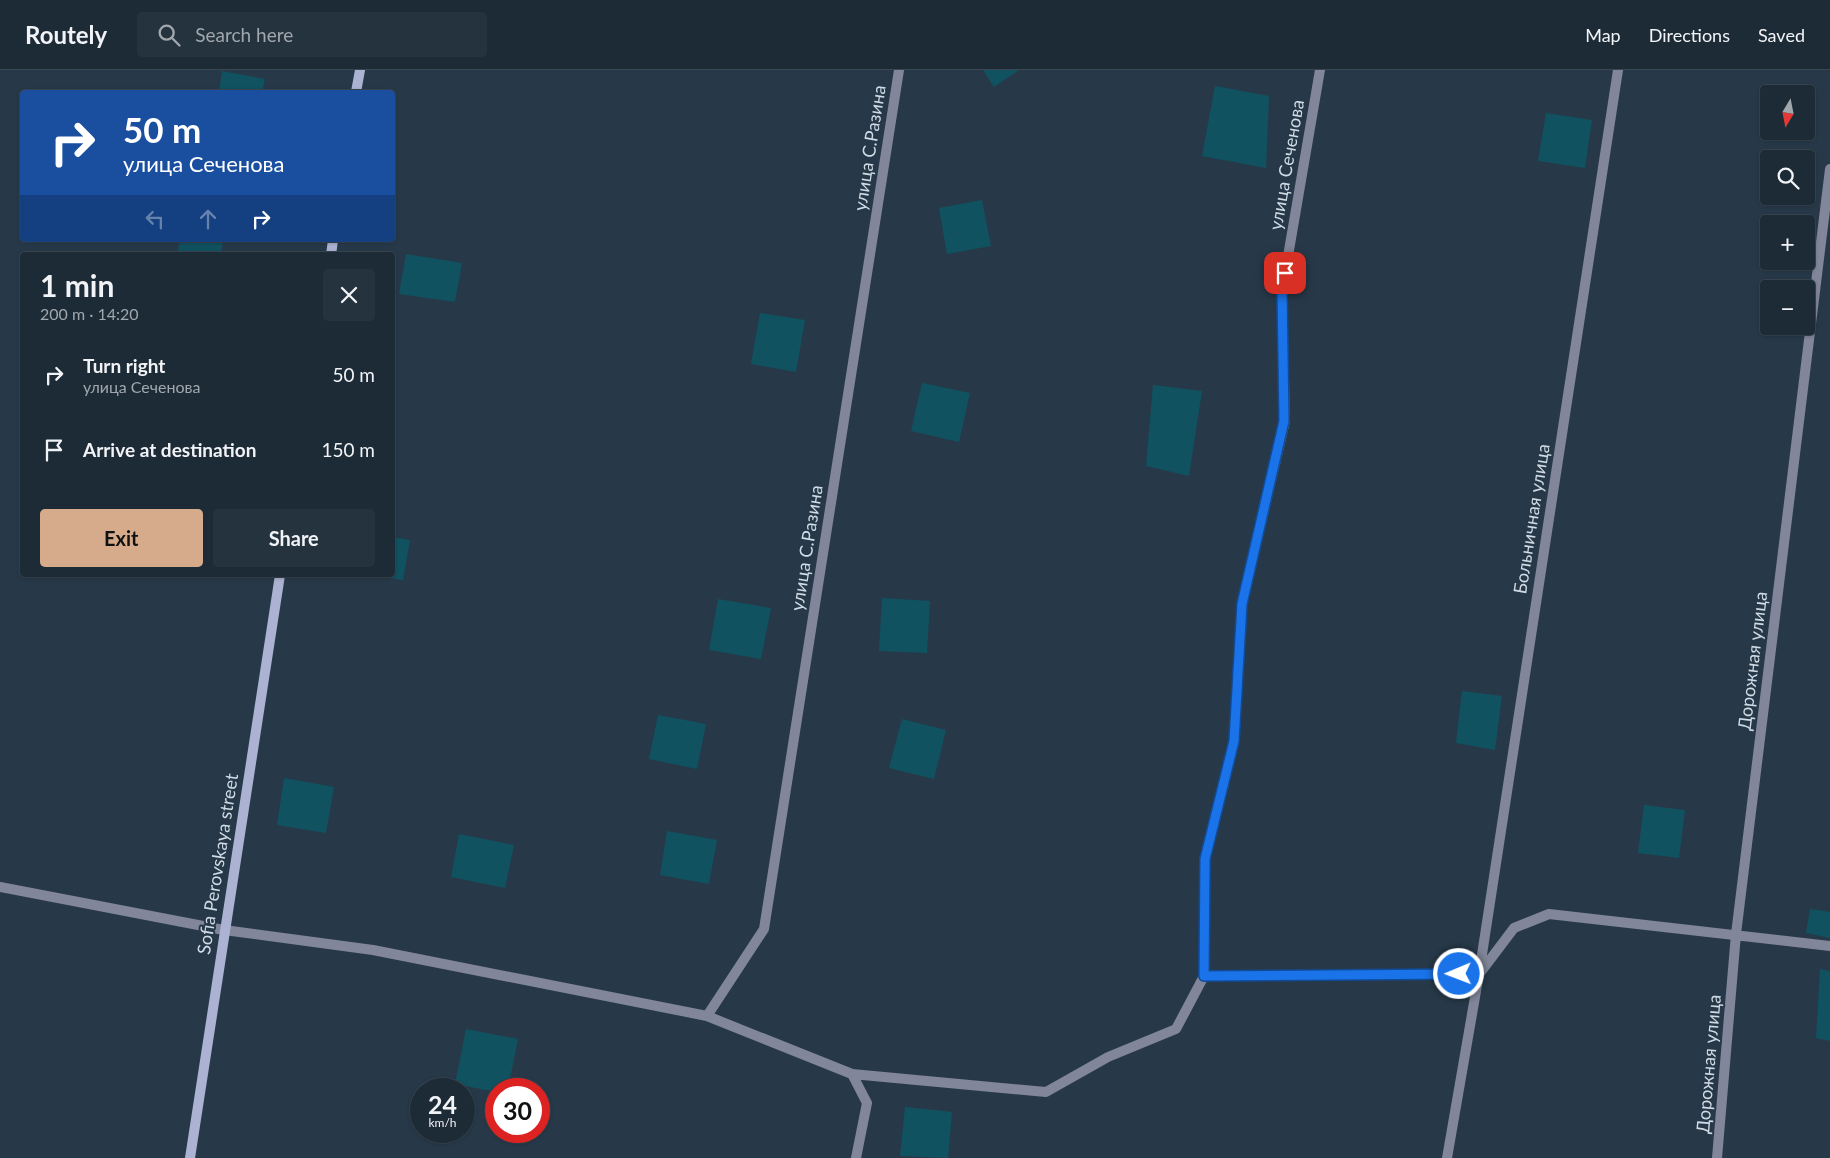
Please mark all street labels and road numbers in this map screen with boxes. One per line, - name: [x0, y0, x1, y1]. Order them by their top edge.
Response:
- street label: улица С.Разина: [848, 83, 890, 212]
- street label: улица Сеченова: [1264, 98, 1308, 232]
- street label: Больничная улица: [1508, 442, 1554, 595]
- street label: улица С.Разина: [785, 483, 827, 612]
- street label: Дорожная улица: [1733, 590, 1771, 732]
- street label: Sofia Perovskaya street: [192, 771, 242, 956]
- street label: Дорожная улица: [1691, 993, 1725, 1134]

